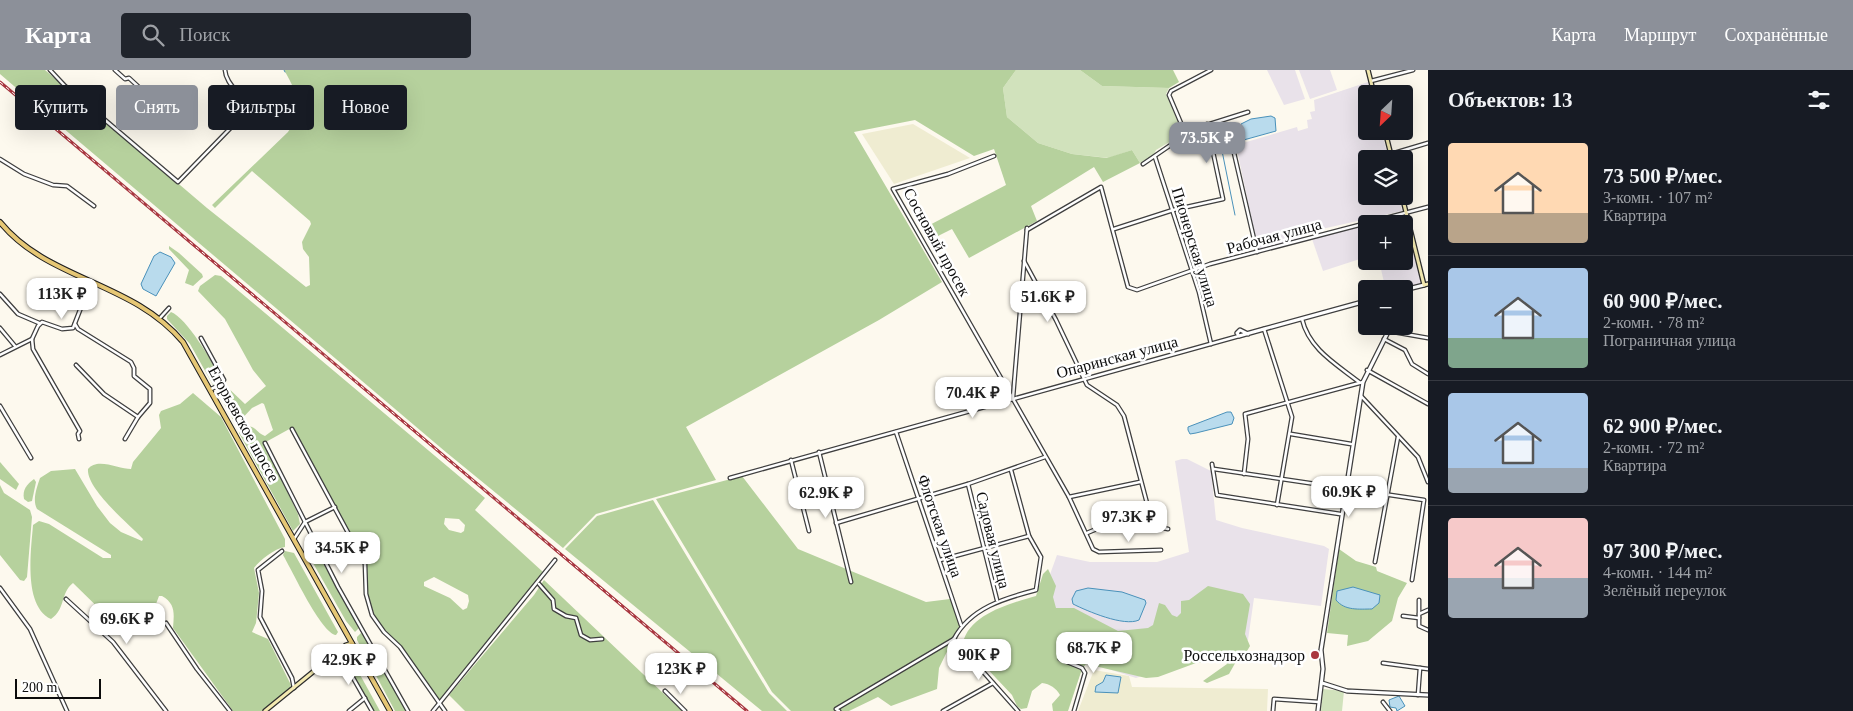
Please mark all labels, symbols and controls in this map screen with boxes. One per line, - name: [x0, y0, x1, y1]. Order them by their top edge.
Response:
- search box: [121, 13, 471, 58]
- icon: search: [139, 21, 167, 49]
- text: Карта: [25, 22, 91, 48]
- text: Поиск: [179, 24, 230, 45]
- text: Карта: [1551, 25, 1596, 45]
- text: Маршрут: [1624, 25, 1696, 45]
- text: Сохранённые: [1724, 25, 1828, 45]
- chip: Купить: [15, 85, 106, 130]
- chip: Снять: [116, 85, 198, 130]
- chip: Фильтры: [208, 85, 314, 130]
- chip: Новое: [324, 85, 407, 130]
- north arrow: [1358, 85, 1412, 140]
- map controls: [1358, 85, 1413, 335]
- icon: filters: [1805, 86, 1833, 114]
- text: Объектов: 13: [1448, 88, 1573, 112]
- pin: 73.5K ₽: [1161, 122, 1253, 164]
- text: 73.5K ₽: [1180, 129, 1234, 146]
- button: layers: [1358, 150, 1413, 205]
- icon: home: [1488, 163, 1548, 223]
- text: 73 500 ₽/мес.: [1603, 164, 1723, 188]
- street label: Сосновый просек: [899, 185, 974, 300]
- street label: Пионерская улица: [1168, 185, 1221, 309]
- text: 3-комн. · 107 m²: [1603, 189, 1712, 206]
- text: Квартира: [1603, 207, 1667, 224]
- street label: Рабочая улица: [1225, 215, 1324, 258]
- button: +: [1358, 215, 1413, 270]
- pin: 113K ₽: [21, 278, 103, 320]
- pin: 51.6K ₽: [1002, 280, 1094, 323]
- button: −: [1358, 280, 1413, 335]
- text: 113K ₽: [38, 285, 86, 302]
- text: 51.6K ₽: [1021, 288, 1075, 305]
- icon: home: [1488, 288, 1548, 348]
- text: 60 900 ₽/мес.: [1603, 289, 1723, 313]
- text: 2-комн. · 78 m²: [1603, 314, 1704, 331]
- text: Пограничная улица: [1603, 332, 1736, 349]
- street label: Опаринская улица: [1054, 333, 1180, 382]
- street label: Егорьевское шоссе: [204, 363, 283, 485]
- pin: 70.4K ₽: [927, 376, 1019, 419]
- text: 70.4K ₽: [946, 384, 1000, 401]
- icon: home: [1488, 413, 1548, 473]
- text: 62 900 ₽/мес.: [1603, 414, 1723, 438]
- text: 2-комн. · 72 m²: [1603, 439, 1704, 456]
- text: Квартира: [1603, 457, 1667, 474]
- street label: Флотская улица: [914, 472, 966, 580]
- pin: 62.9K ₽: [780, 476, 872, 519]
- pin: 60.9K ₽: [1303, 476, 1395, 518]
- text: 60.9K ₽: [1322, 483, 1376, 500]
- text: 62.9K ₽: [799, 484, 853, 501]
- street label: Садовая улица: [972, 490, 1013, 590]
- pin: 97.3K ₽: [1083, 500, 1175, 543]
- text: 97.3K ₽: [1102, 508, 1156, 525]
- pin: 34.5K ₽: [296, 532, 388, 574]
- icon: home: [1488, 538, 1548, 598]
- text: 34.5K ₽: [315, 539, 369, 556]
- text: 97 300 ₽/мес.: [1603, 539, 1723, 563]
- text: 4-комн. · 144 m²: [1603, 564, 1712, 581]
- text: Зелёный переулок: [1603, 582, 1727, 599]
- pin: 69.6K ₽: [81, 602, 173, 645]
- text: 69.6K ₽: [100, 610, 154, 627]
- pin: 68.7K ₽: [1048, 632, 1140, 674]
- pin: 90K ₽: [944, 638, 1014, 681]
- text: 68.7K ₽: [1067, 639, 1121, 656]
- pin: 42.9K ₽: [303, 644, 395, 686]
- text: 90K ₽: [958, 646, 1000, 663]
- place label: Россельхознадзор: [1183, 647, 1305, 665]
- marker: Россельхознадзор: [1309, 649, 1321, 661]
- text: 42.9K ₽: [322, 651, 376, 668]
- pin: 123K ₽: [640, 652, 722, 695]
- text: 123K ₽: [656, 660, 706, 677]
- scale bar: [15, 676, 101, 699]
- text: 200 m: [22, 680, 57, 695]

